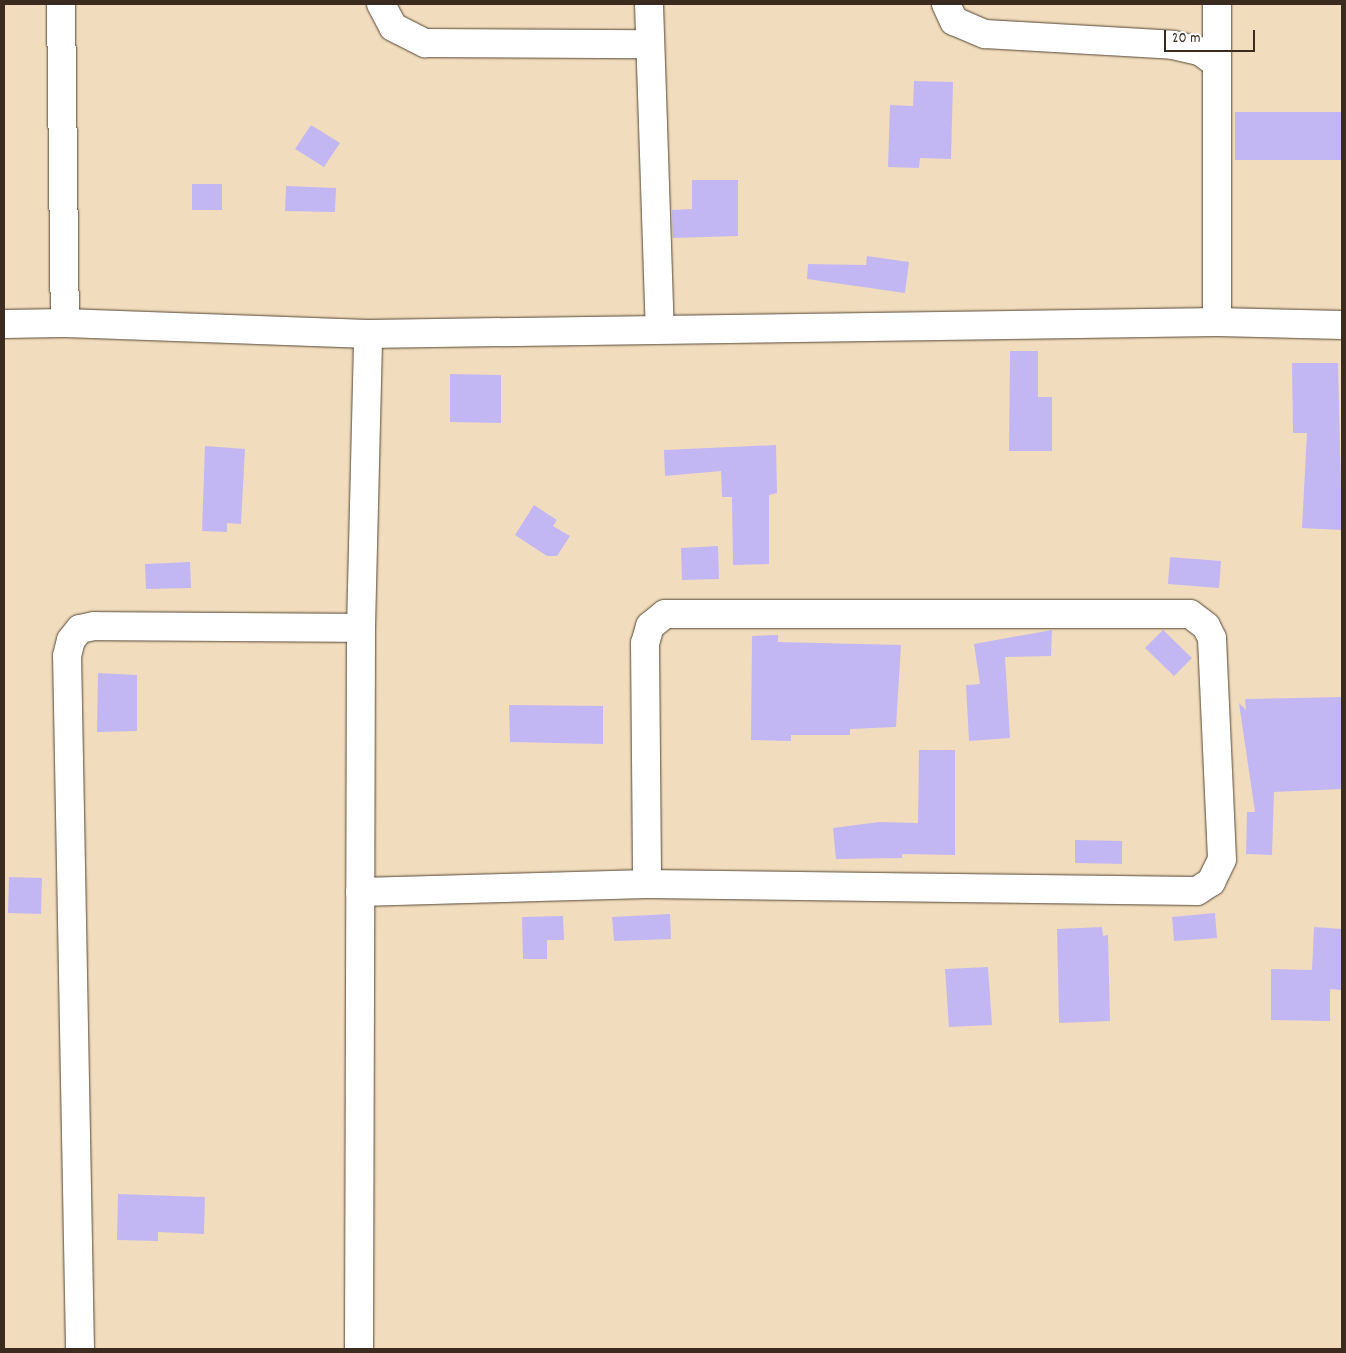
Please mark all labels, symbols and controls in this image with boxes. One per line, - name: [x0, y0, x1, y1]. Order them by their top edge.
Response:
- scale bar: [1166, 20, 1257, 52]
- text: 20 m: [1172, 28, 1200, 50]

